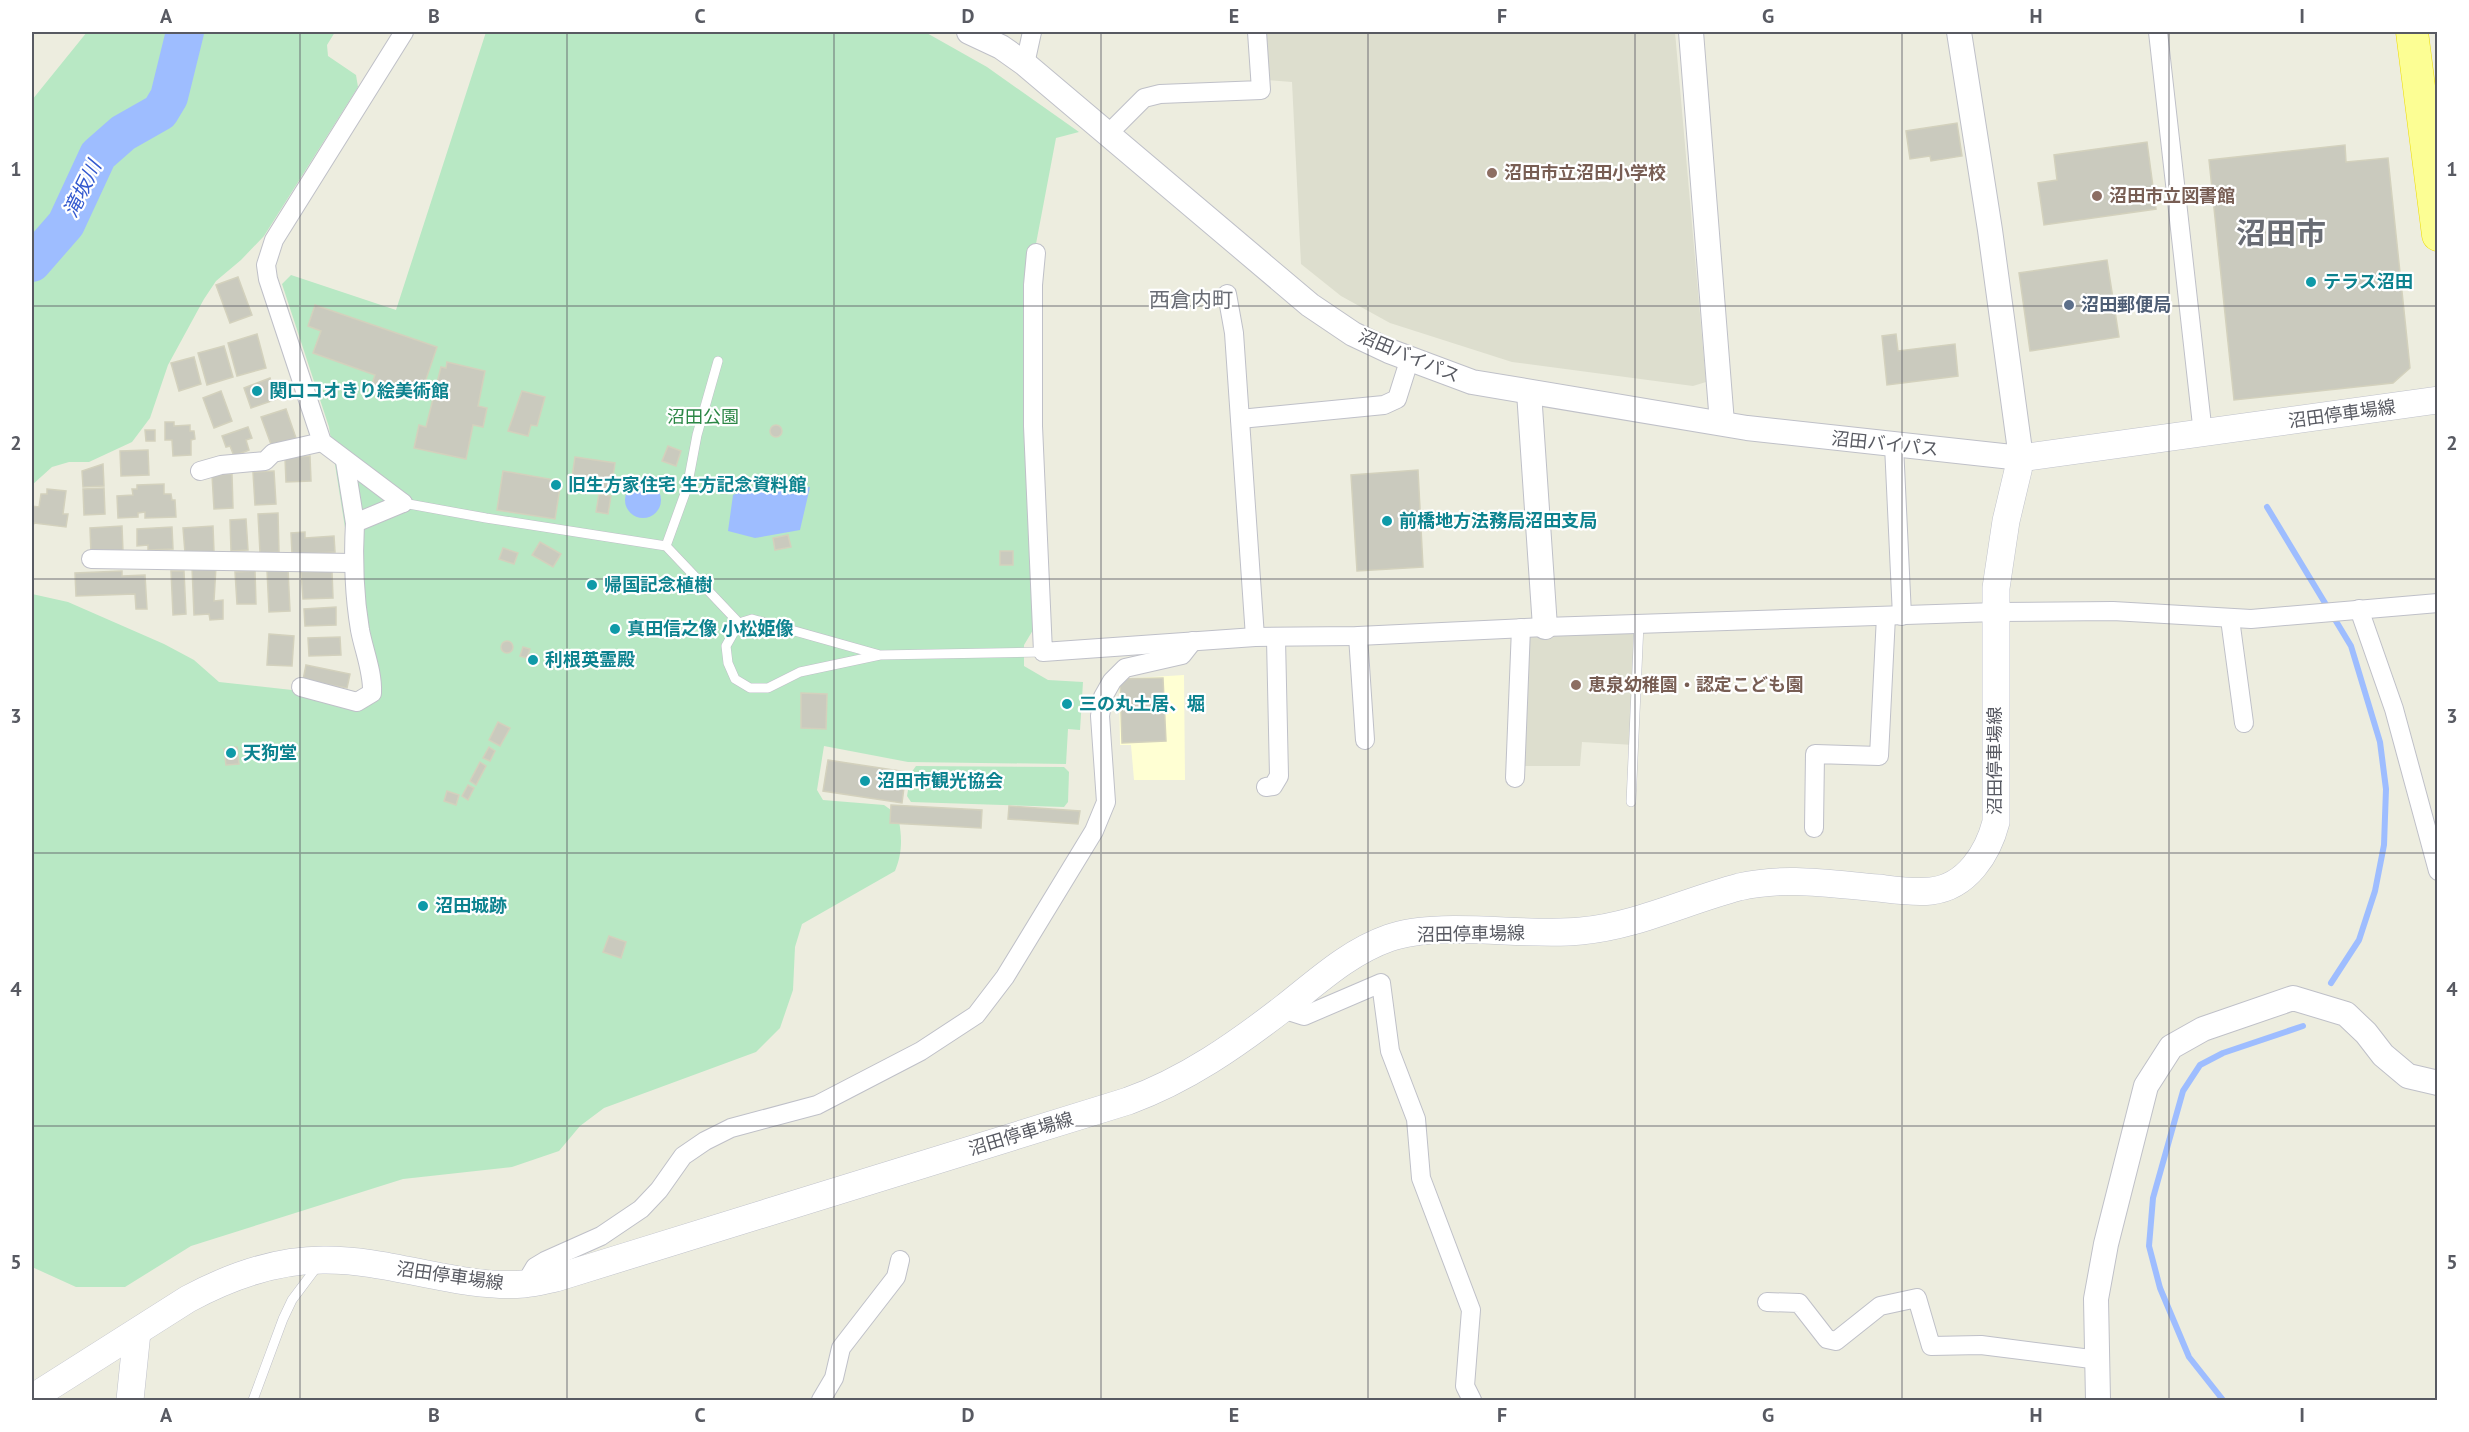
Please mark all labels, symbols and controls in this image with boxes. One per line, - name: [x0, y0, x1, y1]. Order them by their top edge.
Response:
- text: A: [160, 3, 173, 29]
- text: B: [428, 3, 440, 29]
- text: C: [694, 3, 706, 29]
- text: D: [962, 3, 975, 29]
- text: E: [1229, 3, 1239, 29]
- text: F: [1497, 3, 1507, 29]
- text: G: [1762, 3, 1774, 29]
- text: H: [2029, 3, 2043, 29]
- text: I: [2299, 3, 2305, 29]
- water label: 滝坂川: [57, 155, 108, 222]
- text: 1: [10, 156, 22, 182]
- text: 1: [2446, 156, 2458, 182]
- place label: 沼田市立沼田小学校: [1504, 161, 1666, 184]
- marker: 沼田市立沼田小学校: [1485, 166, 1499, 180]
- place label: 沼田市立図書館: [2109, 184, 2235, 207]
- marker: 沼田市立図書館: [2090, 189, 2104, 203]
- district label: 沼田市: [2236, 213, 2326, 252]
- place label: テラス沼田: [2323, 270, 2413, 293]
- marker: テラス沼田: [2304, 275, 2318, 289]
- district label: 西倉内町: [1149, 286, 1233, 313]
- place label: 沼田郵便局: [2081, 293, 2171, 316]
- marker: 沼田郵便局: [2062, 298, 2076, 312]
- street label: 沼田バイパス: [1355, 324, 1463, 387]
- place label: 関口コオきり絵美術館: [269, 379, 449, 402]
- marker: 関口コオきり絵美術館: [250, 384, 264, 398]
- street label: 沼田停車場線: [2287, 395, 2397, 432]
- park label: 沼田公園: [667, 405, 739, 428]
- street label: 沼田バイパス: [1830, 426, 1940, 461]
- text: 2: [10, 430, 22, 456]
- text: 2: [2446, 430, 2458, 456]
- place label: 旧生方家住宅 生方記念資料館: [568, 473, 807, 496]
- marker: 旧生方家住宅 生方記念資料館: [549, 478, 563, 492]
- place label: 前橋地方法務局沼田支局: [1399, 509, 1597, 532]
- marker: 前橋地方法務局沼田支局: [1380, 514, 1394, 528]
- place label: 帰国記念植樹: [604, 573, 712, 596]
- marker: 帰国記念植樹: [585, 578, 599, 592]
- place label: 真田信之像 小松姫像: [627, 617, 794, 640]
- marker: 真田信之像 小松姫像: [608, 622, 622, 636]
- place label: 利根英霊殿: [545, 648, 635, 671]
- marker: 利根英霊殿: [526, 653, 540, 667]
- place label: 恵泉幼稚園・認定こども園: [1588, 673, 1804, 696]
- marker: 恵泉幼稚園・認定こども園: [1569, 678, 1583, 692]
- place label: 三の丸土居、堀: [1079, 692, 1205, 715]
- marker: 三の丸土居、堀: [1060, 697, 1074, 711]
- text: 3: [10, 703, 22, 729]
- text: 3: [2446, 703, 2458, 729]
- street label: 沼田停車場線: [1983, 707, 2006, 815]
- place label: 天狗堂: [243, 741, 297, 764]
- marker: 天狗堂: [224, 746, 238, 760]
- place label: 沼田市観光協会: [877, 769, 1003, 792]
- marker: 沼田市観光協会: [858, 774, 872, 788]
- place label: 沼田城跡: [435, 894, 507, 917]
- marker: 沼田城跡: [416, 899, 430, 913]
- street label: 沼田停車場線: [1417, 921, 1525, 946]
- text: 4: [10, 976, 22, 1002]
- text: 4: [2446, 976, 2458, 1002]
- street label: 沼田停車場線: [966, 1107, 1076, 1160]
- text: 5: [10, 1249, 22, 1275]
- text: 5: [2446, 1249, 2458, 1275]
- street label: 沼田停車場線: [395, 1257, 505, 1294]
- text: A: [160, 1402, 173, 1428]
- text: B: [428, 1402, 440, 1428]
- text: C: [694, 1402, 706, 1428]
- text: D: [962, 1402, 975, 1428]
- text: E: [1229, 1402, 1239, 1428]
- text: F: [1497, 1402, 1507, 1428]
- text: G: [1762, 1402, 1774, 1428]
- text: H: [2029, 1402, 2043, 1428]
- text: I: [2299, 1402, 2305, 1428]

